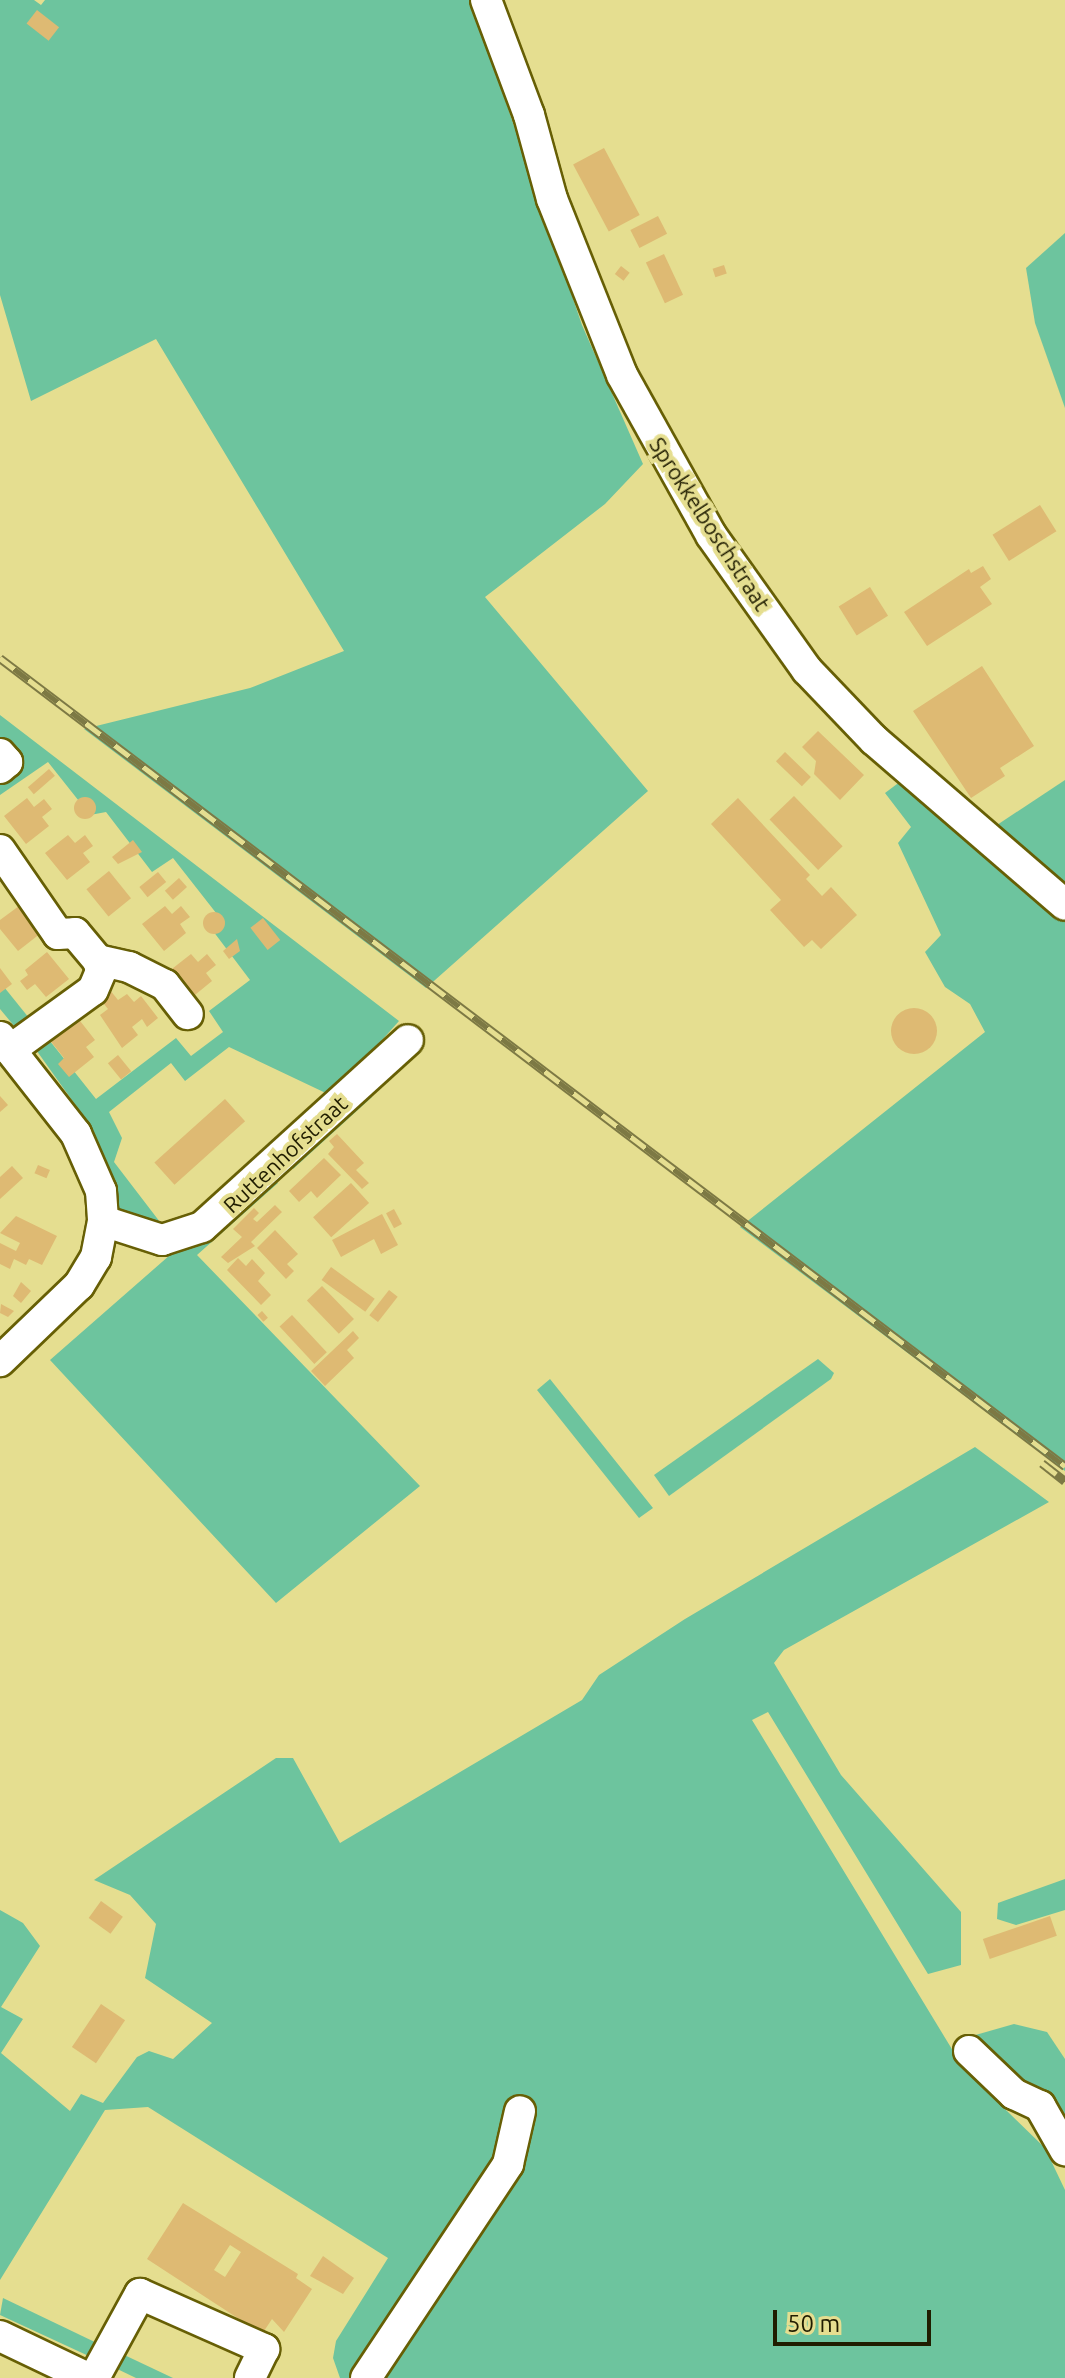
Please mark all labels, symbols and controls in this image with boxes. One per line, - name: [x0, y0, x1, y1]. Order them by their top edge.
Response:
- street label: Sprokkelboschstraat: [644, 432, 776, 616]
- street label: Ruttenhofstraat: [218, 1090, 352, 1218]
- scale bar: [777, 2294, 935, 2344]
- text: 50 m: [787, 2310, 840, 2337]

